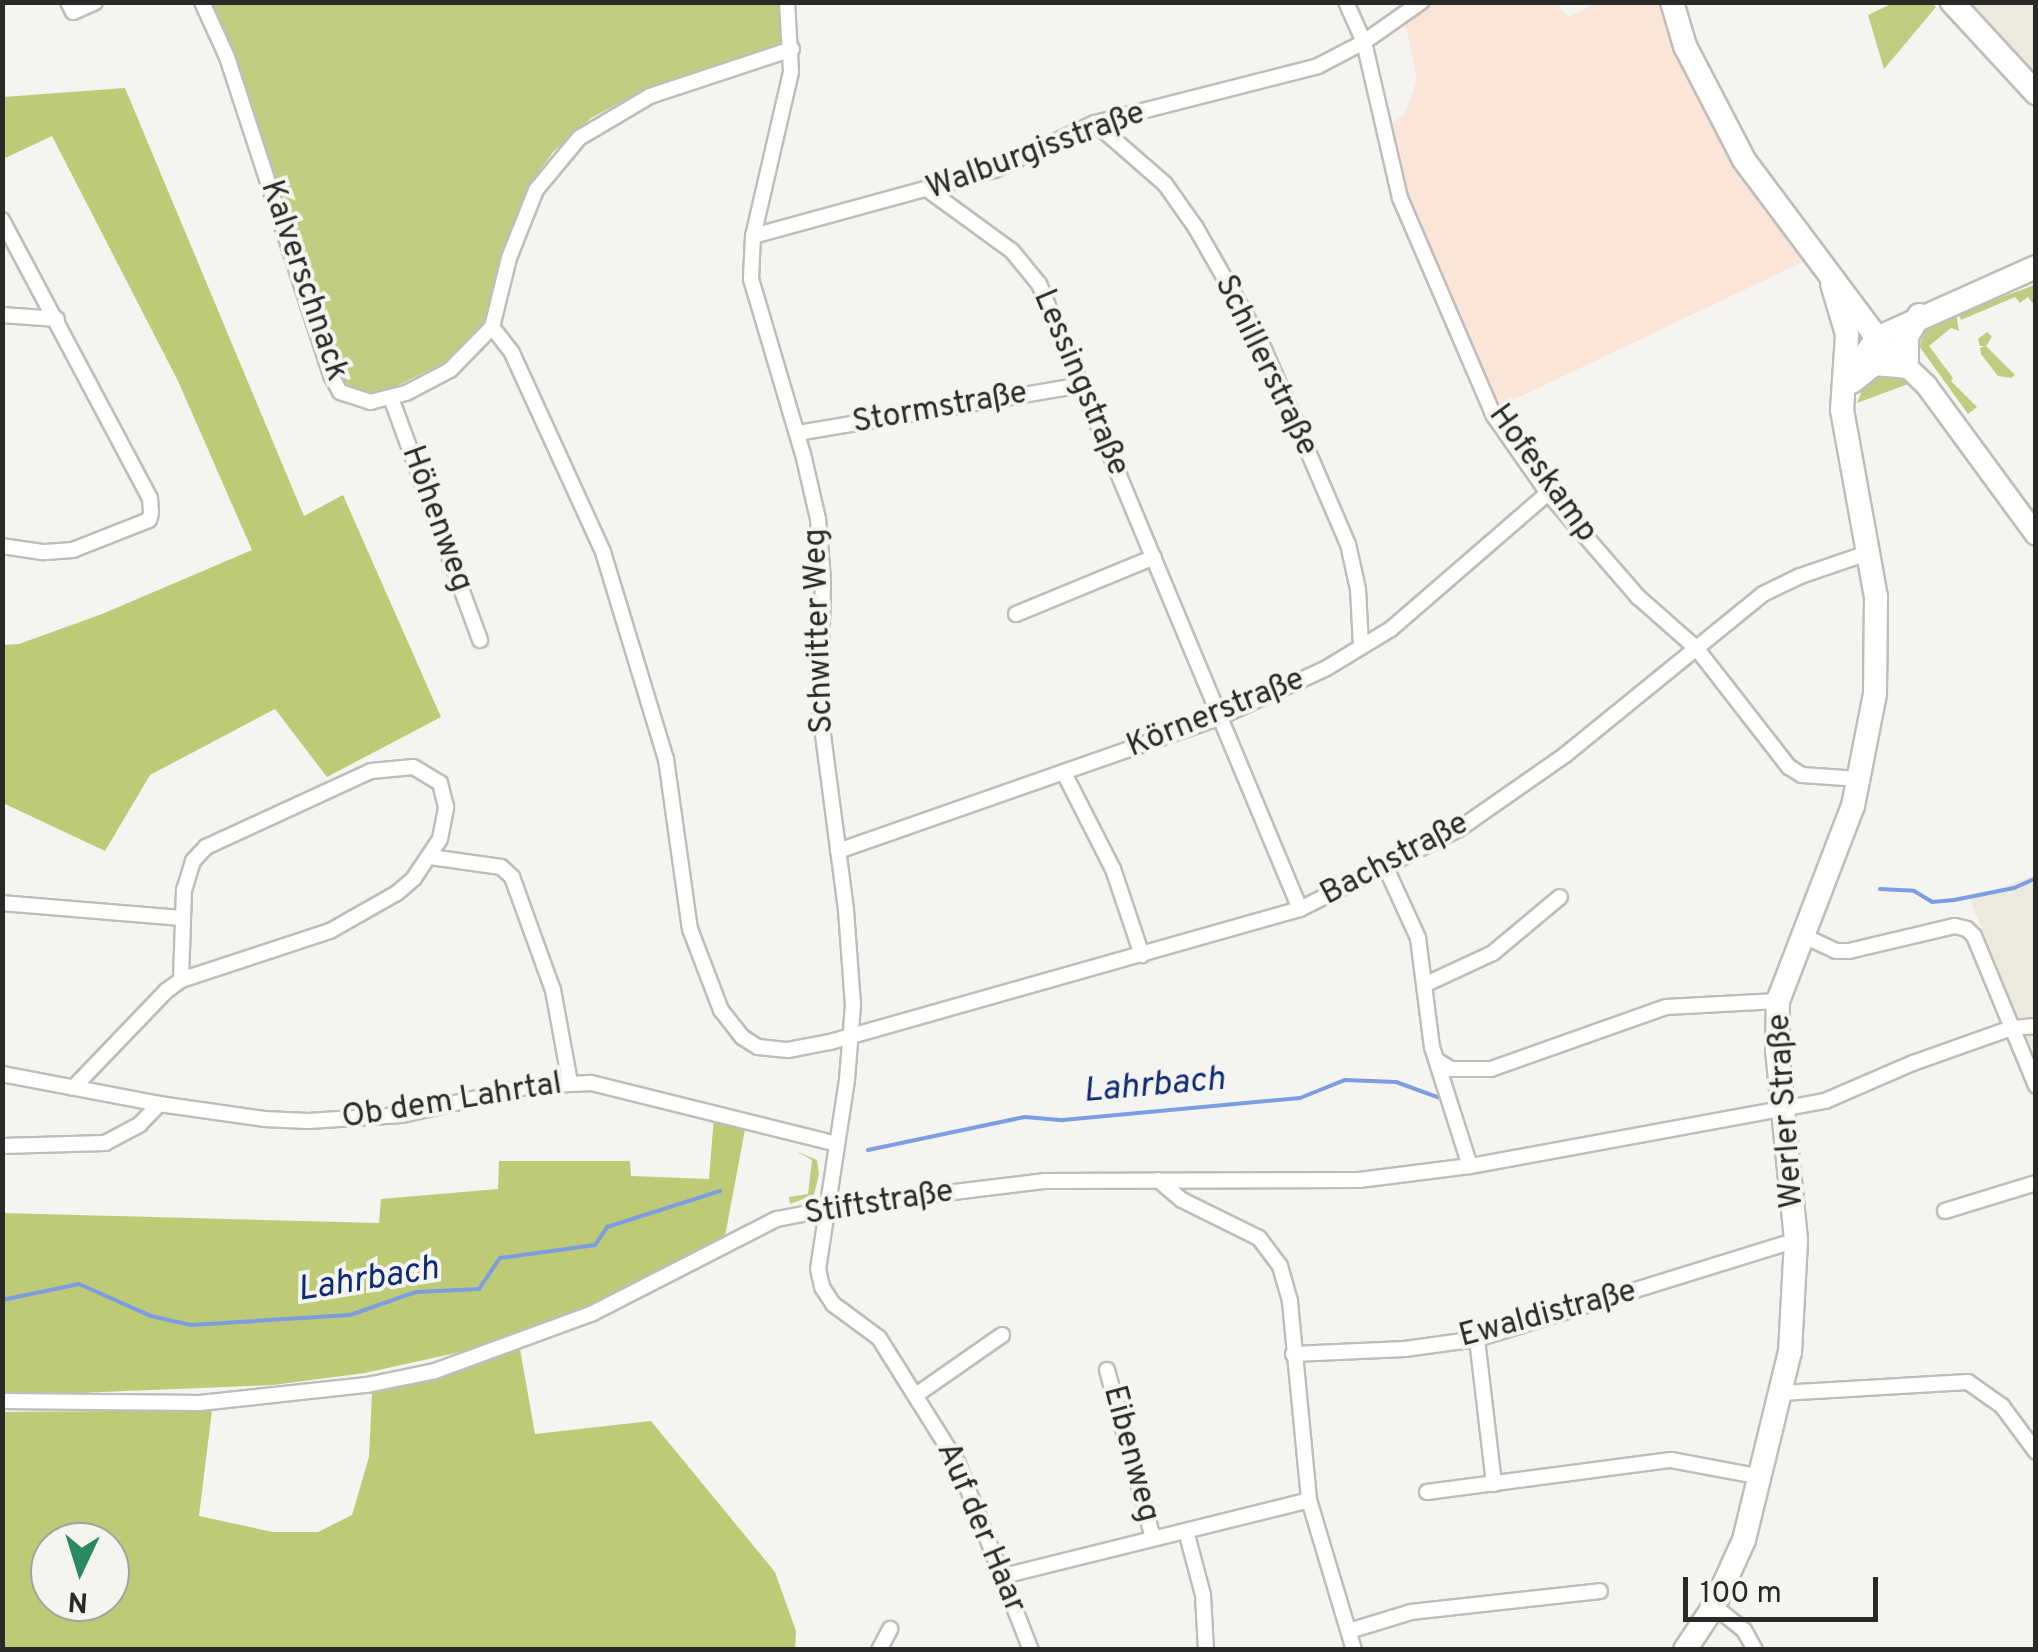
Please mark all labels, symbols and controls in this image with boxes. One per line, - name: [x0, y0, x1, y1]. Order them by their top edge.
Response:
- street label: Walburgisstraße: [922, 95, 1150, 209]
- street label: Kalverschnack: [251, 176, 355, 386]
- street label: Schillerstraße: [1205, 269, 1325, 463]
- street label: Lessingstraße: [1024, 284, 1136, 482]
- street label: Stormstraße: [850, 375, 1030, 443]
- street label: Hofeskamp: [1479, 398, 1605, 550]
- street label: Höhenweg: [392, 441, 480, 597]
- street label: Schwitter Weg: [797, 527, 843, 735]
- street label: Körnerstraße: [1122, 661, 1310, 767]
- street label: Bachstraße: [1315, 805, 1475, 915]
- street label: Werler Straße: [1761, 1012, 1813, 1210]
- water label: Lahrbach: [1081, 1059, 1227, 1113]
- street label: Ob dem Lahrtal: [339, 1066, 565, 1138]
- street label: Stiftstraße: [802, 1173, 956, 1235]
- water label: Lahrbach: [294, 1248, 442, 1312]
- street label: Ewaldistraße: [1455, 1273, 1641, 1357]
- street label: Eibenweg: [1093, 1382, 1167, 1526]
- street label: Auf der Haar: [927, 1437, 1033, 1619]
- north arrow: [30, 1522, 130, 1622]
- scale bar: [1688, 1557, 1883, 1619]
- text: 100 m: [1700, 1576, 1782, 1613]
- text: N: [67, 1581, 89, 1619]

